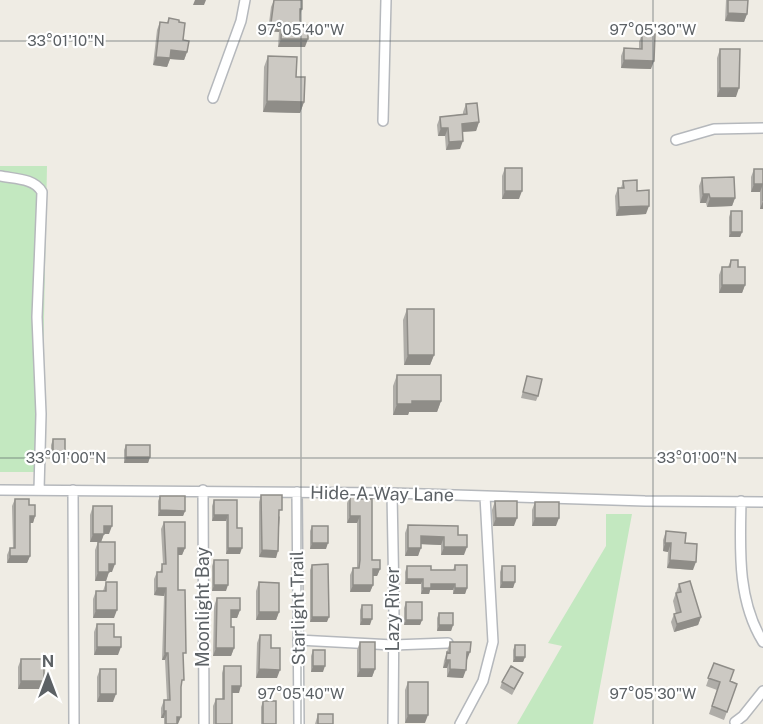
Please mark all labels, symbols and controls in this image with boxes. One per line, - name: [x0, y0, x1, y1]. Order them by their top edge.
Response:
- text: 97°05'40"W: [258, 21, 344, 38]
- text: 97°05'30"W: [610, 21, 696, 38]
- text: 33°01'10"N: [27, 32, 105, 49]
- text: 33°01'00"N: [26, 449, 106, 466]
- text: 33°01'00"N: [657, 449, 737, 466]
- street label: Hide-A-Way Lane: [310, 482, 454, 505]
- street label: Moonlight Bay: [192, 547, 213, 667]
- street label: Starlight Trail: [286, 550, 309, 666]
- street label: Lazy River: [382, 566, 403, 652]
- north arrow: [18, 646, 78, 706]
- text: N: [42, 652, 54, 671]
- text: 97°05'40"W: [258, 685, 344, 702]
- text: 97°05'30"W: [610, 685, 696, 702]

